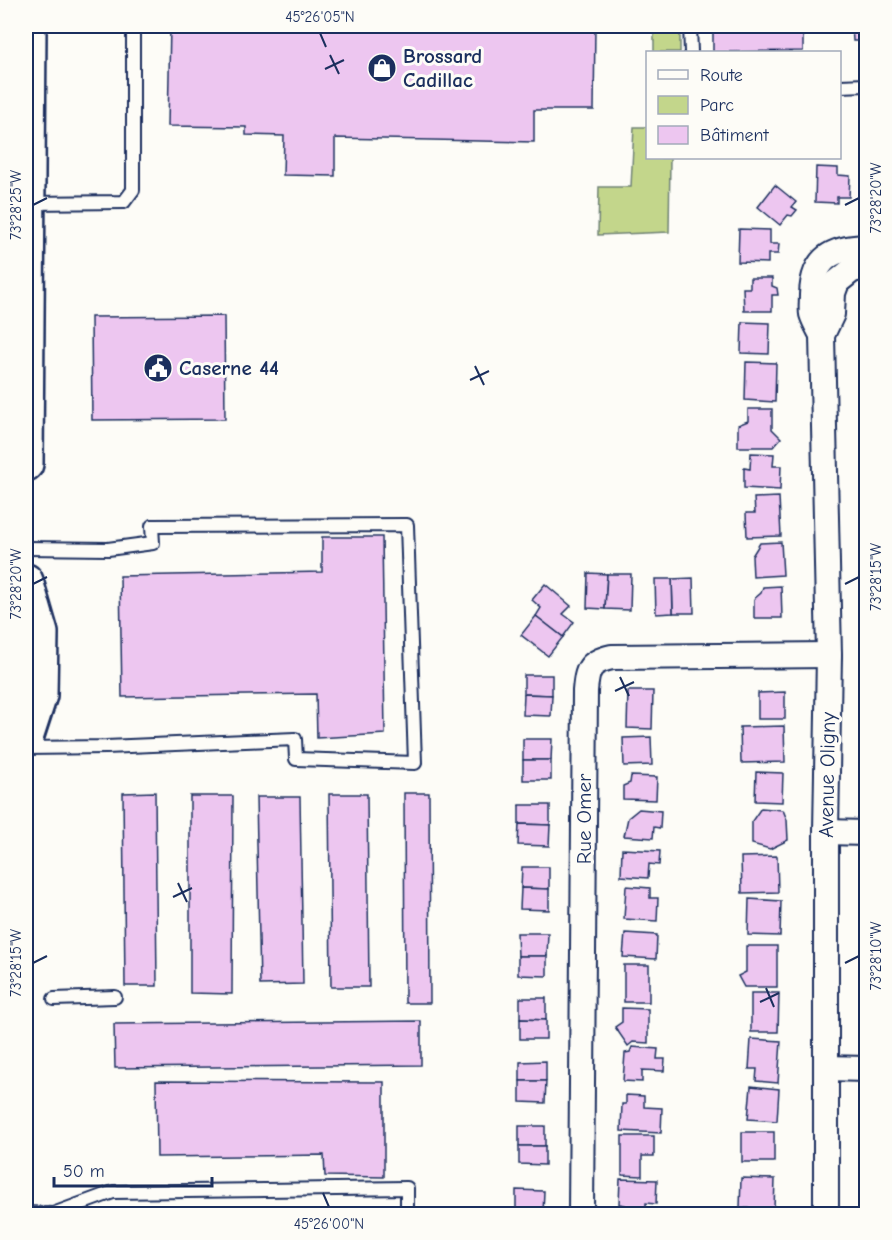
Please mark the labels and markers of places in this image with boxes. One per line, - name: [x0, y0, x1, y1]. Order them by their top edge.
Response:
- place label: Brossard Cadillac: [403, 44, 482, 92]
- shop icon: Brossard Cadillac: [366, 52, 398, 84]
- public building icon: Caserne 44: [142, 352, 174, 384]
- place label: Caserne 44: [179, 356, 279, 380]

